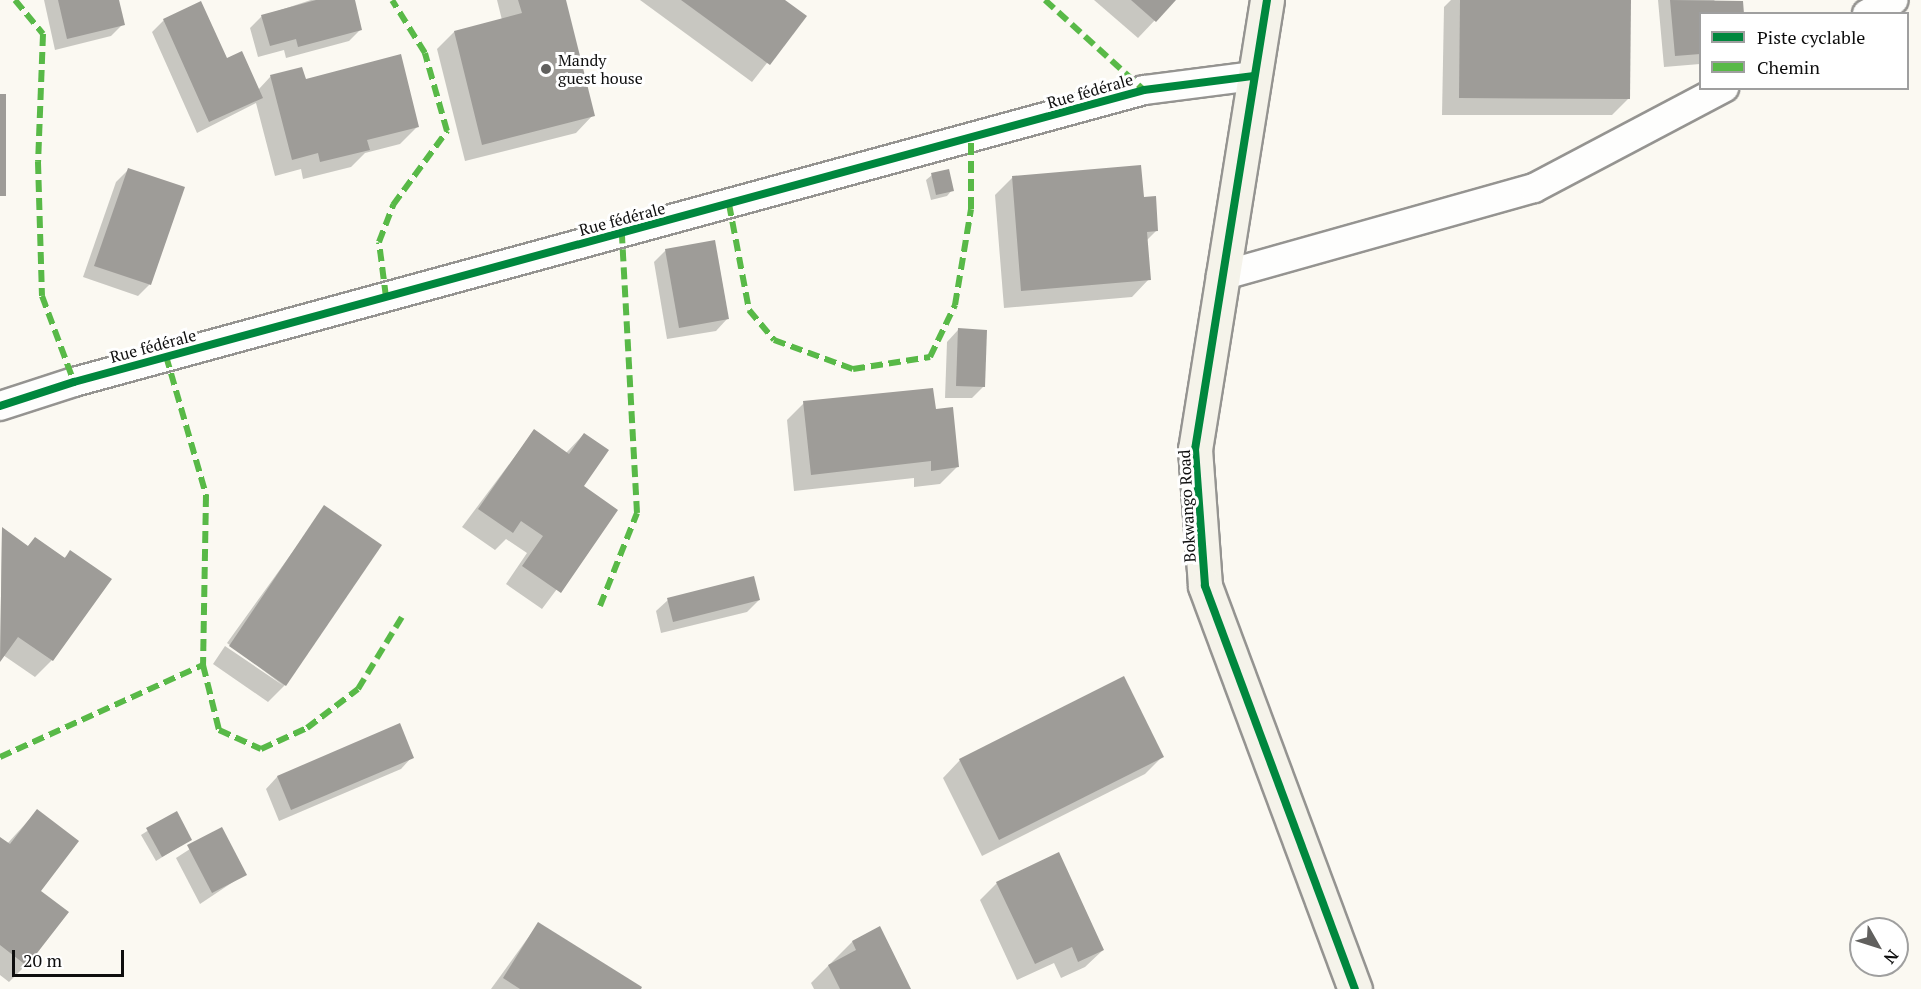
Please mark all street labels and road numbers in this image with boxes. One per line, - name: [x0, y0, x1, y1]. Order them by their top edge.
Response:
- street label: Rue fédérale: [1045, 70, 1135, 112]
- street label: Rue fédérale: [577, 198, 667, 240]
- street label: Rue fédérale: [108, 325, 198, 367]
- street label: Bokwango Road: [1174, 449, 1200, 563]

